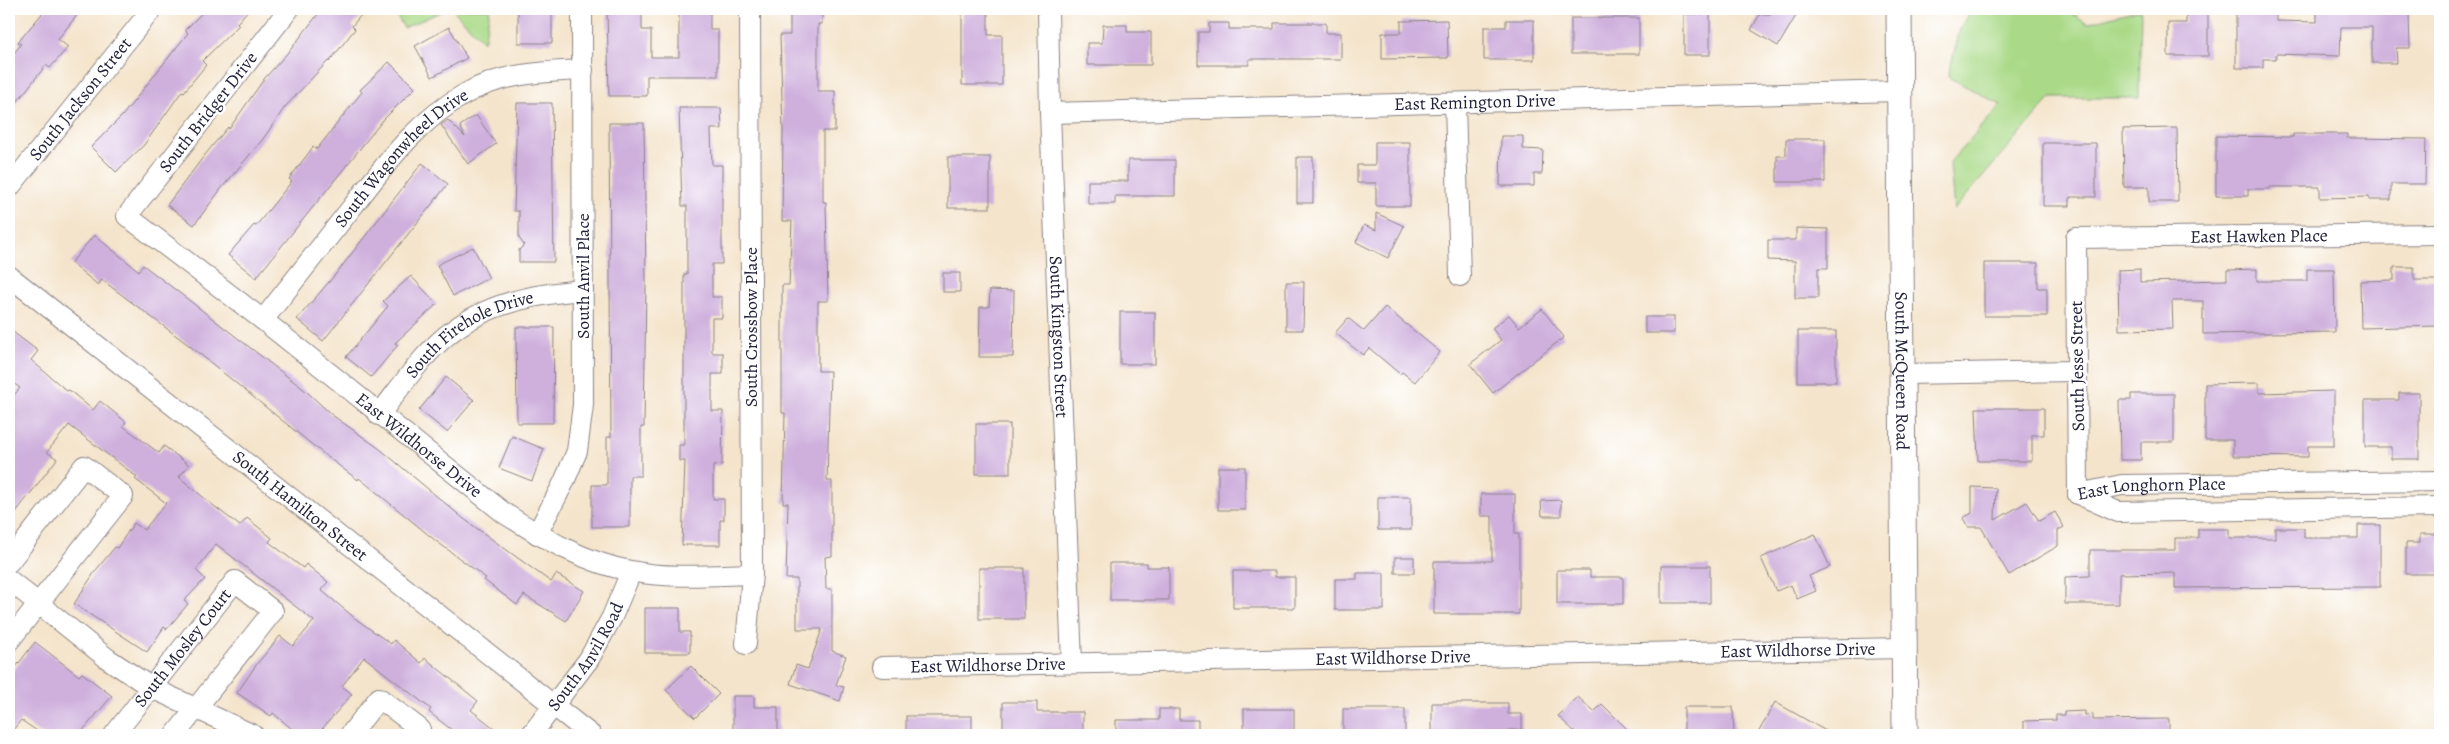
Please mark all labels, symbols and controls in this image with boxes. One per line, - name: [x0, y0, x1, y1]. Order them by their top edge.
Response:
- street label: South Jackson Street: [24, 32, 137, 166]
- street label: South Bridger Drive: [153, 47, 263, 177]
- street label: South Wagonwheel Drive: [329, 83, 473, 232]
- street label: East Remington Drive: [1394, 88, 1556, 116]
- street label: South Anvil Place: [571, 213, 595, 339]
- street label: East Hawken Place: [2190, 223, 2328, 249]
- street label: South Crossbow Place: [739, 247, 763, 407]
- street label: South Kingston Street: [1044, 255, 1074, 418]
- street label: South Firehole Drive: [400, 285, 536, 383]
- street label: South McQueen Road: [1889, 291, 1915, 451]
- street label: South Jesse Street: [2064, 300, 2090, 431]
- street label: East Wildhorse Drive: [351, 387, 487, 503]
- street label: South Hamilton Street: [228, 445, 373, 567]
- street label: East Longhorn Place: [2075, 472, 2226, 506]
- street label: South Mosley Court: [128, 583, 237, 712]
- street label: South Anvil Road: [542, 598, 629, 716]
- street label: East Wildhorse Drive: [1720, 637, 1876, 663]
- street label: East Wildhorse Drive: [1315, 644, 1471, 671]
- street label: East Wildhorse Drive: [910, 652, 1066, 678]

